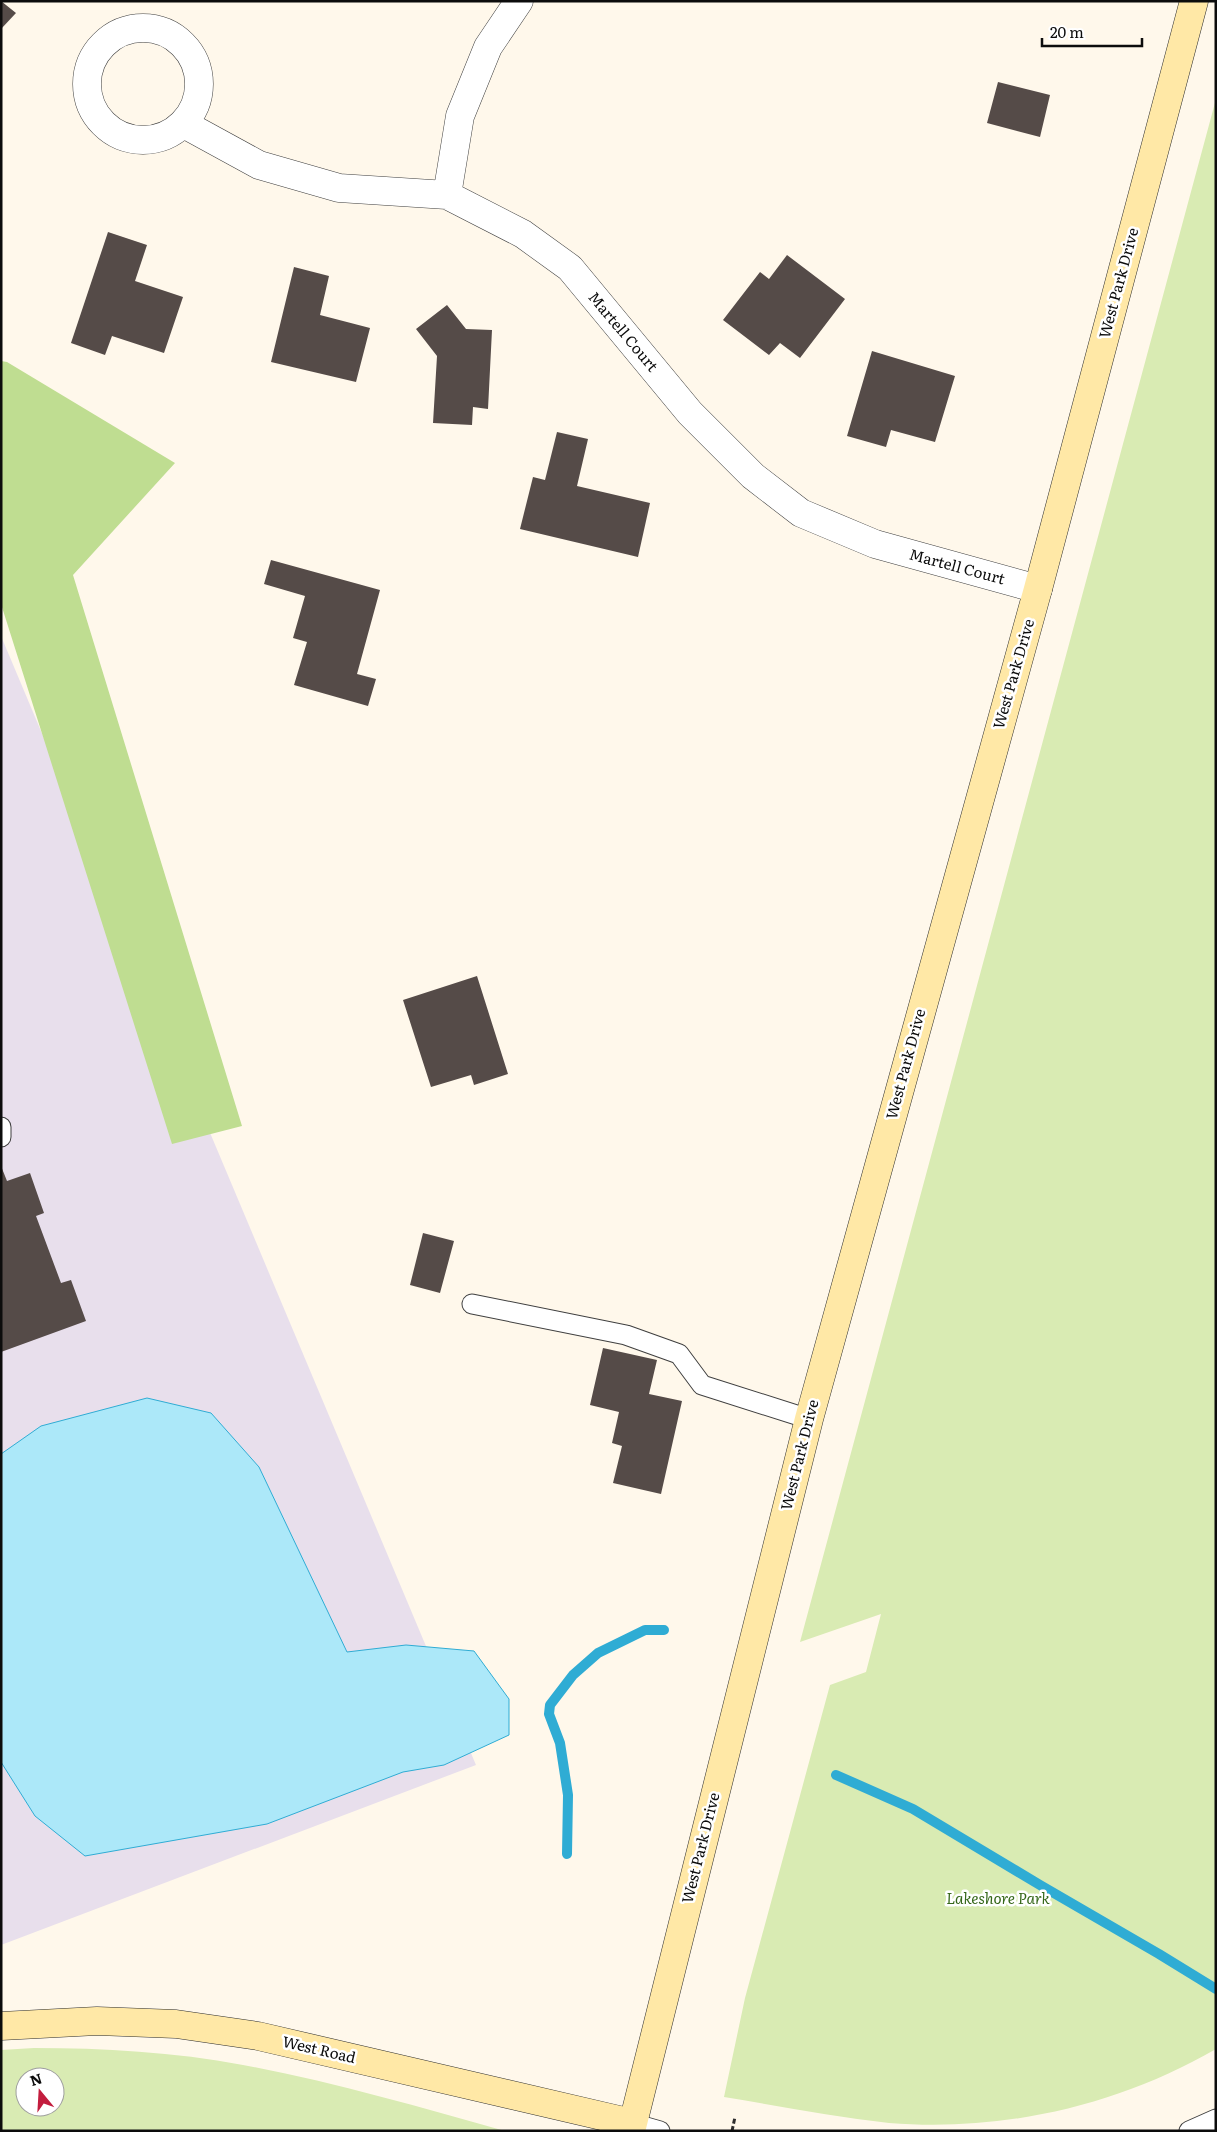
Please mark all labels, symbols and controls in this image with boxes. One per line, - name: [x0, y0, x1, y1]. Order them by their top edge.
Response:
- scale bar: [1042, 15, 1142, 47]
- text: 20 m: [1050, 20, 1084, 43]
- street label: West Park Drive: [1092, 225, 1143, 340]
- street label: Martell Court: [584, 286, 665, 376]
- street label: Martell Court: [907, 542, 1008, 589]
- street label: West Park Drive: [986, 616, 1039, 731]
- street label: West Park Drive: [879, 1006, 930, 1121]
- street label: West Park Drive: [774, 1397, 823, 1513]
- street label: West Park Drive: [675, 1790, 724, 1906]
- park label: Lakeshore Park: [946, 1886, 1050, 1909]
- street label: West Road: [280, 2029, 358, 2068]
- north arrow: [15, 2067, 65, 2117]
- text: N: [27, 2067, 45, 2090]

